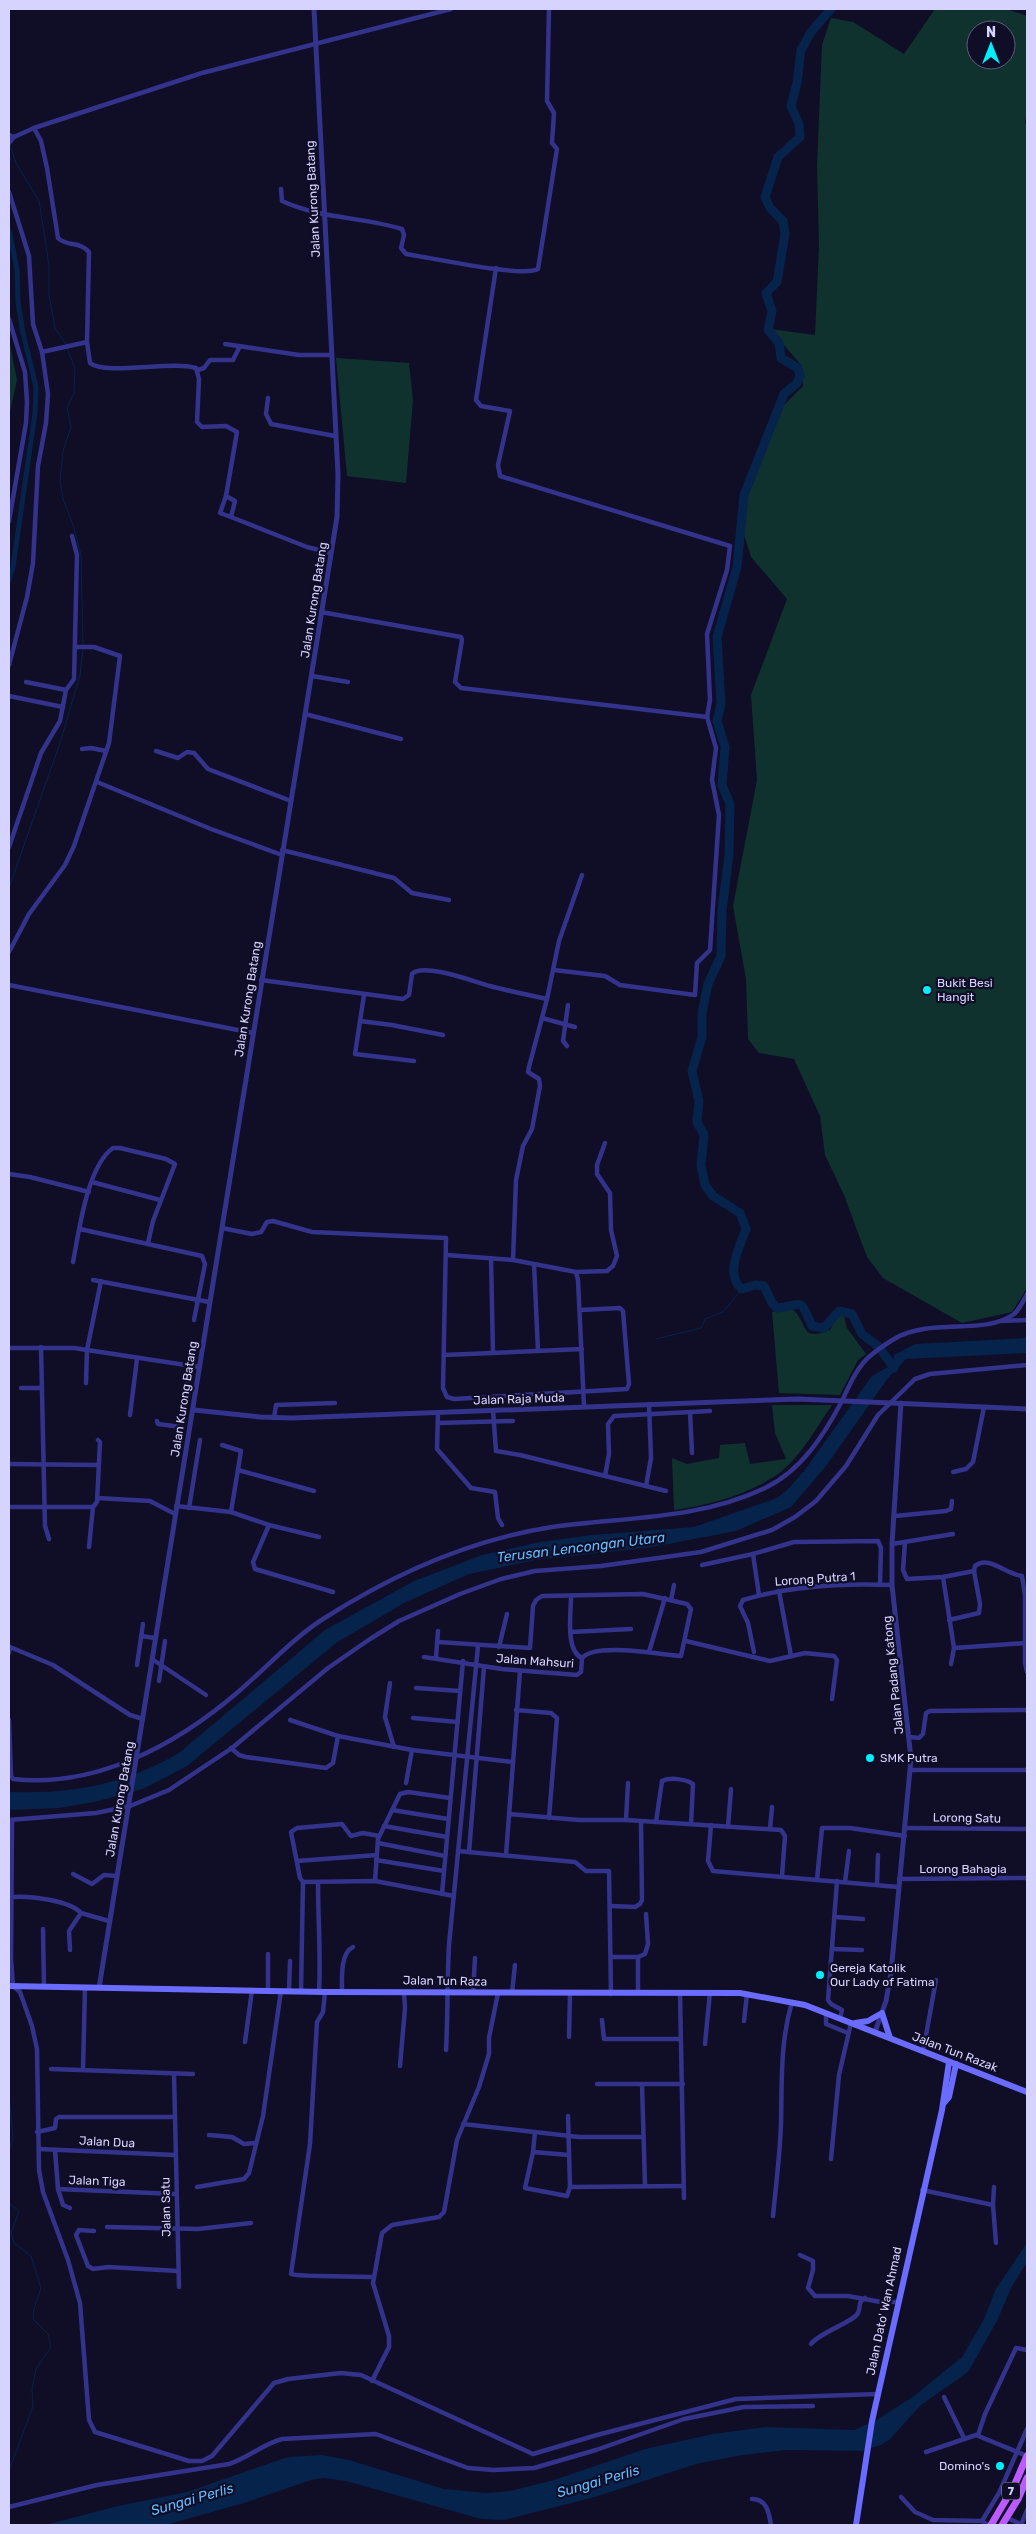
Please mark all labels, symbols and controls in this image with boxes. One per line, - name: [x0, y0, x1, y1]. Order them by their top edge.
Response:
- north arrow: [966, 20, 1016, 70]
- text: N: [986, 24, 996, 41]
- street label: Jalan Kurong Batang: [303, 140, 323, 258]
- street label: Jalan Kurong Batang: [298, 541, 330, 659]
- street label: Jalan Kurong Batang: [232, 940, 264, 1058]
- place label: Bukit Besi Hangit: [937, 976, 993, 1004]
- marker: Bukit Besi Hangit: [921, 984, 933, 996]
- street label: Jalan Kurong Batang: [168, 1340, 200, 1458]
- street label: Jalan Raja Muda: [473, 1390, 565, 1408]
- water label: Terusan Lencongan Utara: [496, 1529, 666, 1566]
- street label: Lorong Putra 1: [774, 1569, 856, 1589]
- street label: Jalan Padang Katong: [880, 1615, 906, 1735]
- street label: Jalan Mahsuri: [495, 1651, 575, 1671]
- street label: Jalan Kurong Batang: [103, 1740, 137, 1858]
- place label: SMK Putra: [880, 1751, 938, 1765]
- marker: SMK Putra: [864, 1752, 876, 1764]
- street label: Lorong Satu: [933, 1810, 1001, 1826]
- street label: Lorong Bahagia: [919, 1862, 1007, 1876]
- place label: Gereja Katolik Our Lady of Fatima: [830, 1961, 935, 1989]
- marker: Gereja Katolik Our Lady of Fatima: [814, 1969, 826, 1981]
- street label: Jalan Tun Raza: [403, 1973, 487, 1989]
- street label: Jalan Tun Razak: [910, 2029, 1000, 2075]
- street label: Jalan Dua: [79, 2134, 135, 2150]
- street label: Jalan Tiga: [68, 2173, 126, 2189]
- street label: Jalan Satu: [158, 2177, 174, 2237]
- street label: Jalan Dato' Wan Ahmad: [864, 2245, 904, 2377]
- place label: Domino's: [939, 2459, 990, 2473]
- marker: Domino's: [994, 2460, 1006, 2472]
- water label: Sungai Perlis: [555, 2462, 641, 2501]
- water label: Sungai Perlis: [149, 2480, 235, 2519]
- road number: 7: [1002, 2482, 1020, 2500]

